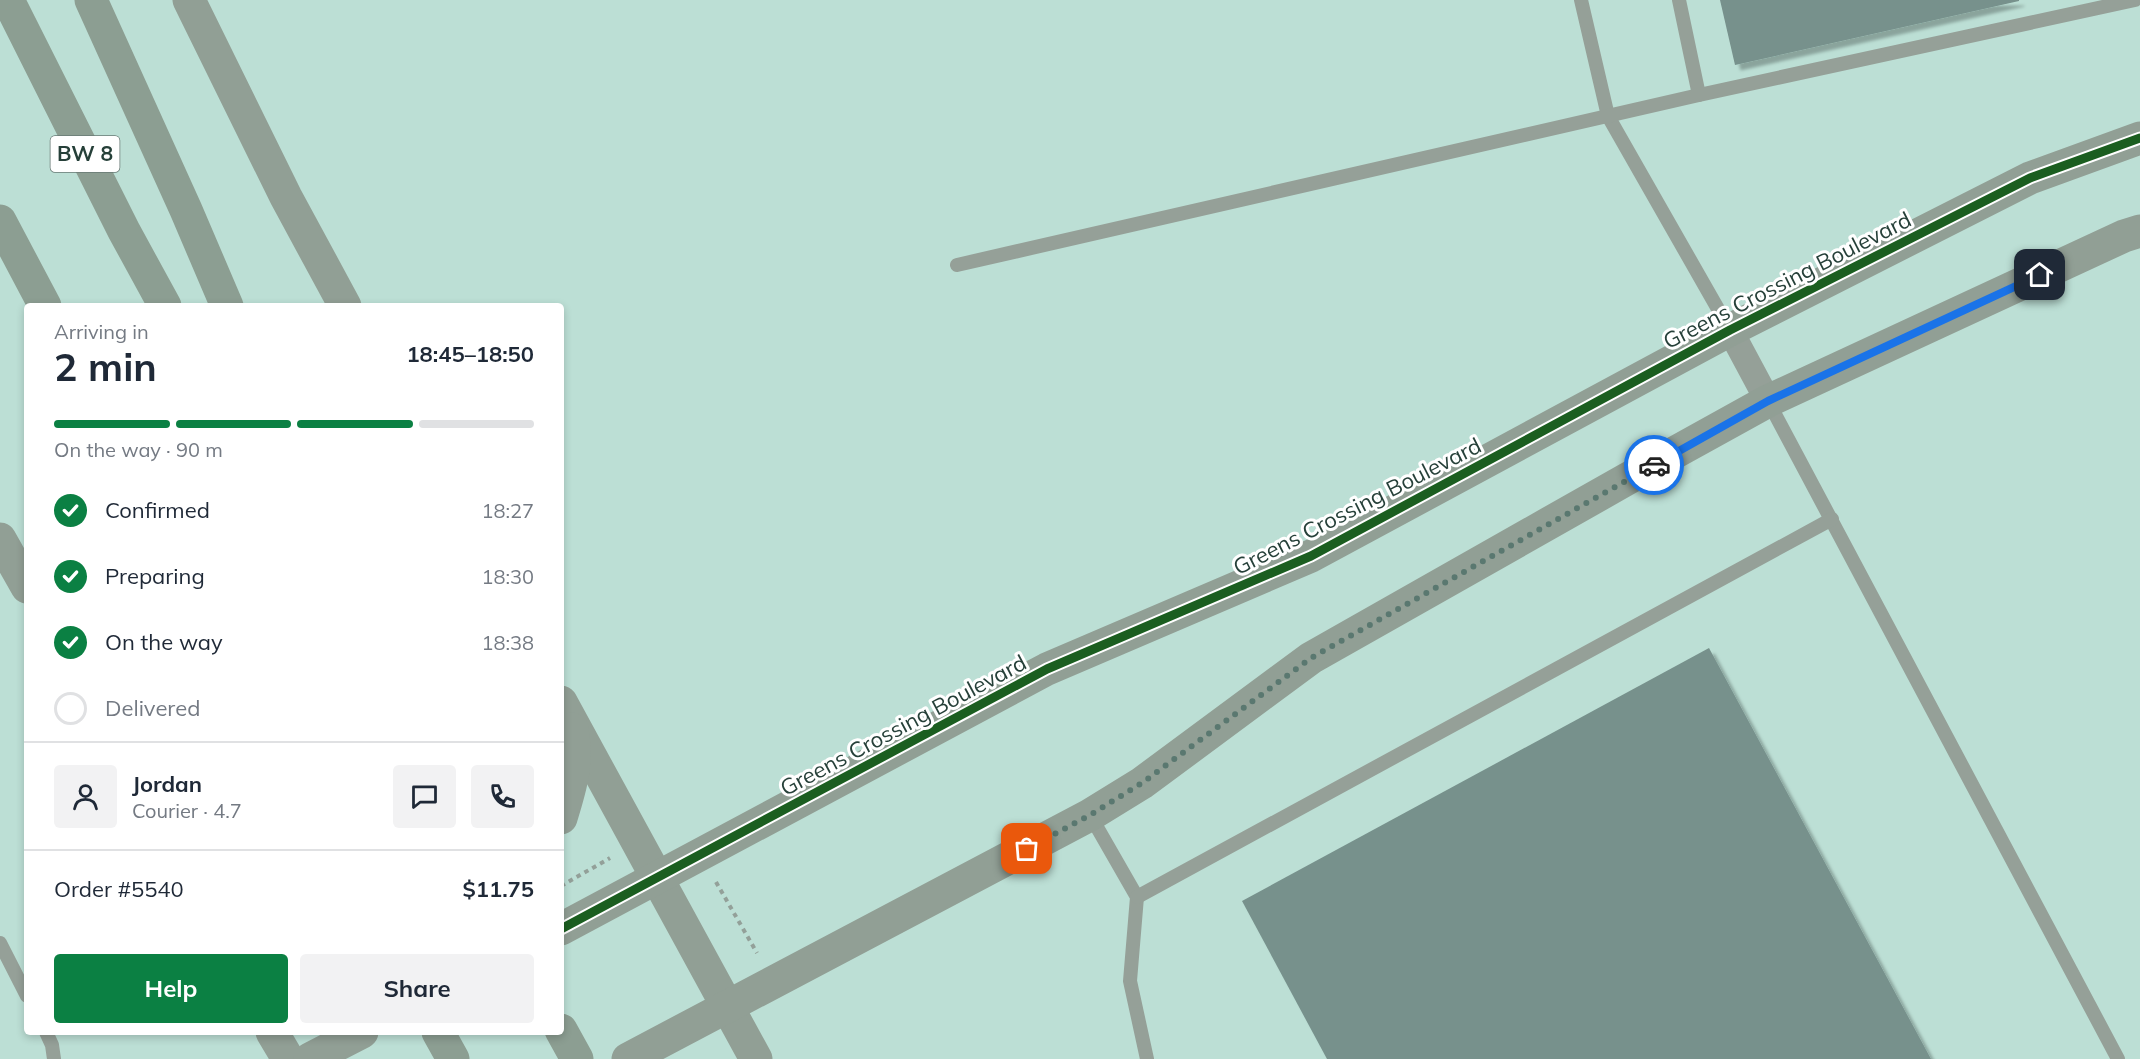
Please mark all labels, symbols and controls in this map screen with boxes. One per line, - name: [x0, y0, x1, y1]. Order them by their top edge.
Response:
- road number: BW 8: [50, 136, 119, 172]
- street label: Greens Crossing Boulevard: [1658, 205, 1916, 355]
- pin: [2014, 249, 2065, 300]
- icon: home: [2023, 258, 2056, 291]
- text: Arriving in: [54, 319, 149, 344]
- text: 18:45–18:50: [406, 340, 534, 368]
- text: 2 min: [54, 342, 157, 391]
- street label: Greens Crossing Boulevard: [1228, 431, 1486, 581]
- courier: [1624, 435, 1684, 495]
- text: On the way · 90 m: [54, 437, 223, 462]
- icon: car: [1638, 449, 1671, 482]
- icon: check: [54, 494, 87, 527]
- text: Confirmed: [105, 496, 210, 524]
- text: 18:27: [481, 498, 534, 523]
- icon: check: [54, 560, 87, 593]
- text: Preparing: [105, 562, 205, 590]
- text: 18:30: [481, 564, 534, 589]
- icon: check: [54, 626, 87, 659]
- text: On the way: [105, 628, 223, 656]
- text: 18:38: [481, 630, 534, 655]
- street label: Greens Crossing Boulevard: [775, 648, 1031, 802]
- text: Delivered: [105, 694, 200, 722]
- button: person: [54, 765, 117, 828]
- button: chat: [393, 765, 456, 828]
- button: phone: [471, 765, 534, 828]
- text: Jordan: [132, 770, 202, 798]
- text: Courier · 4.7: [132, 798, 242, 823]
- pin: [1001, 823, 1052, 874]
- icon: bag: [1010, 832, 1043, 865]
- text: Order #5540: [54, 875, 184, 903]
- text: $11.75: [463, 875, 534, 903]
- button: Help: [54, 954, 288, 1023]
- button: Share: [300, 954, 534, 1023]

